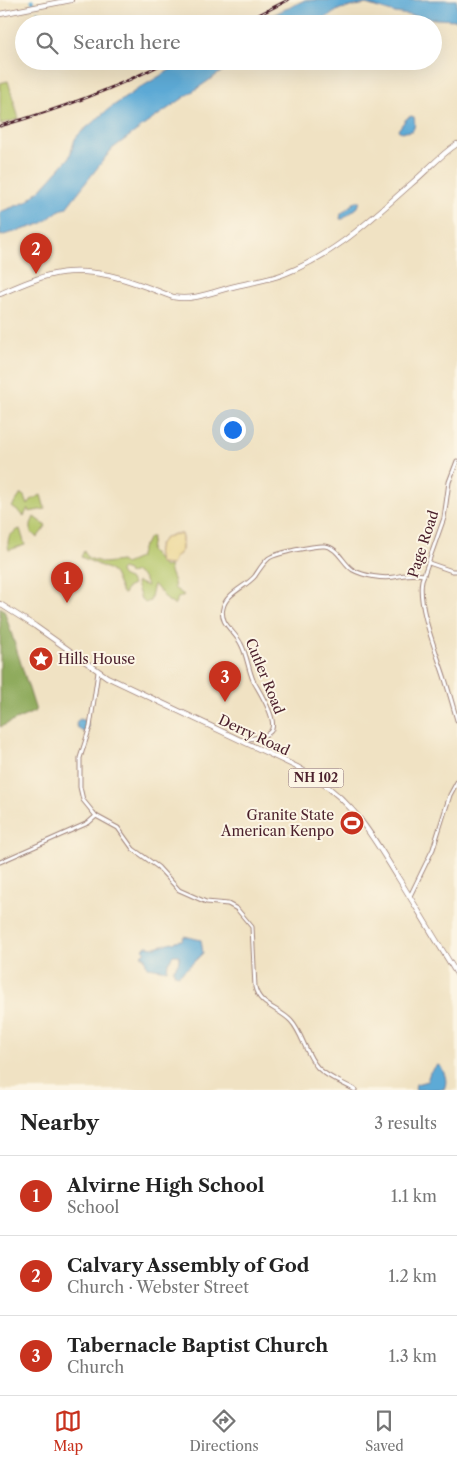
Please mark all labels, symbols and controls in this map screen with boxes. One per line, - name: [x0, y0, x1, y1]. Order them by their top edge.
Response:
- search box: [15, 15, 442, 70]
- icon: search: [33, 29, 61, 57]
- text: Search here: [73, 31, 181, 54]
- pin: 2: [20, 233, 52, 274]
- your location: [220, 417, 246, 443]
- street label: Page Road: [404, 508, 443, 580]
- pin: 1: [51, 562, 83, 603]
- street label: Cutler Road: [242, 635, 289, 717]
- place icon: Hills House: [28, 646, 54, 672]
- place label: Hills House: [58, 650, 135, 668]
- pin: 3: [209, 661, 241, 702]
- street label: Derry Road: [215, 711, 293, 760]
- road number: NH 102: [288, 768, 344, 788]
- place label: Granite State American Kenpo: [220, 806, 334, 840]
- sports icon: Granite State American Kenpo: [339, 810, 365, 836]
- text: Nearby: [20, 1110, 99, 1135]
- text: 3 results: [374, 1113, 437, 1133]
- text: Alvirne High School: [67, 1174, 264, 1197]
- text: 1: [32, 1186, 40, 1206]
- text: 1.1 km: [391, 1186, 437, 1206]
- text: School: [67, 1197, 119, 1217]
- text: Calvary Assembly of God: [67, 1254, 310, 1277]
- text: 2: [31, 1266, 41, 1286]
- text: 1.2 km: [388, 1266, 437, 1286]
- text: Church · Webster Street: [67, 1277, 249, 1297]
- text: Tabernacle Baptist Church: [67, 1334, 328, 1357]
- text: 3: [31, 1346, 41, 1366]
- text: 1.3 km: [389, 1346, 437, 1366]
- text: Church: [67, 1357, 124, 1377]
- tab: Map: [53, 1407, 83, 1455]
- tab: Directions: [189, 1407, 259, 1455]
- tab: Saved: [365, 1407, 404, 1455]

